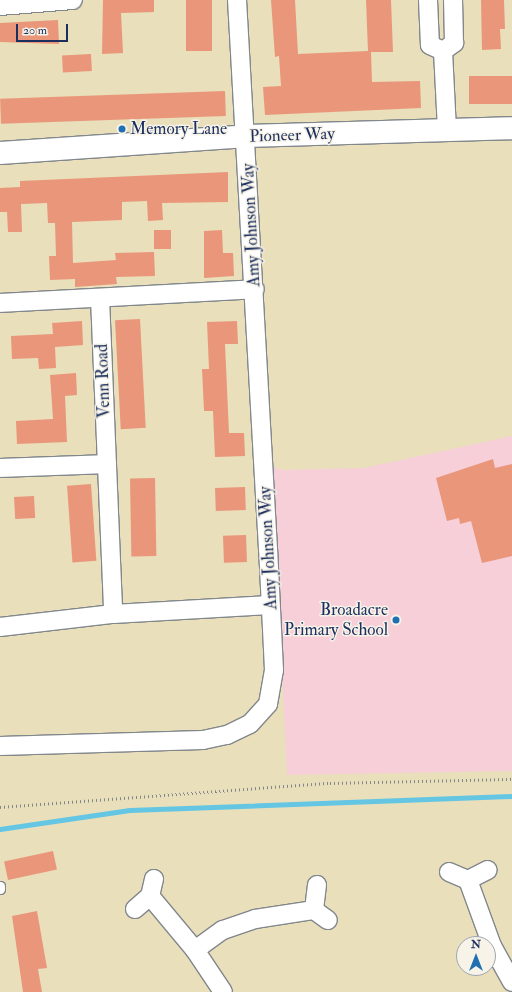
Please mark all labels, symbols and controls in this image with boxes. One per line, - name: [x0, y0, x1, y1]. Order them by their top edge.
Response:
- scale bar: [18, 16, 70, 42]
- text: 20 m: [23, 23, 47, 38]
- place label: Memory Lane: [130, 119, 227, 139]
- street label: Pioneer Way: [249, 123, 335, 147]
- marker: Memory Lane: [117, 124, 127, 134]
- street label: Amy Johnson Way: [238, 163, 264, 287]
- street label: Venn Road: [92, 343, 114, 419]
- street label: Amy Johnson Way: [255, 486, 281, 610]
- place label: Broadacre Primary School: [284, 600, 388, 640]
- marker: Broadacre Primary School: [391, 615, 401, 625]
- north arrow: [456, 936, 496, 976]
- text: N: [471, 938, 481, 951]

